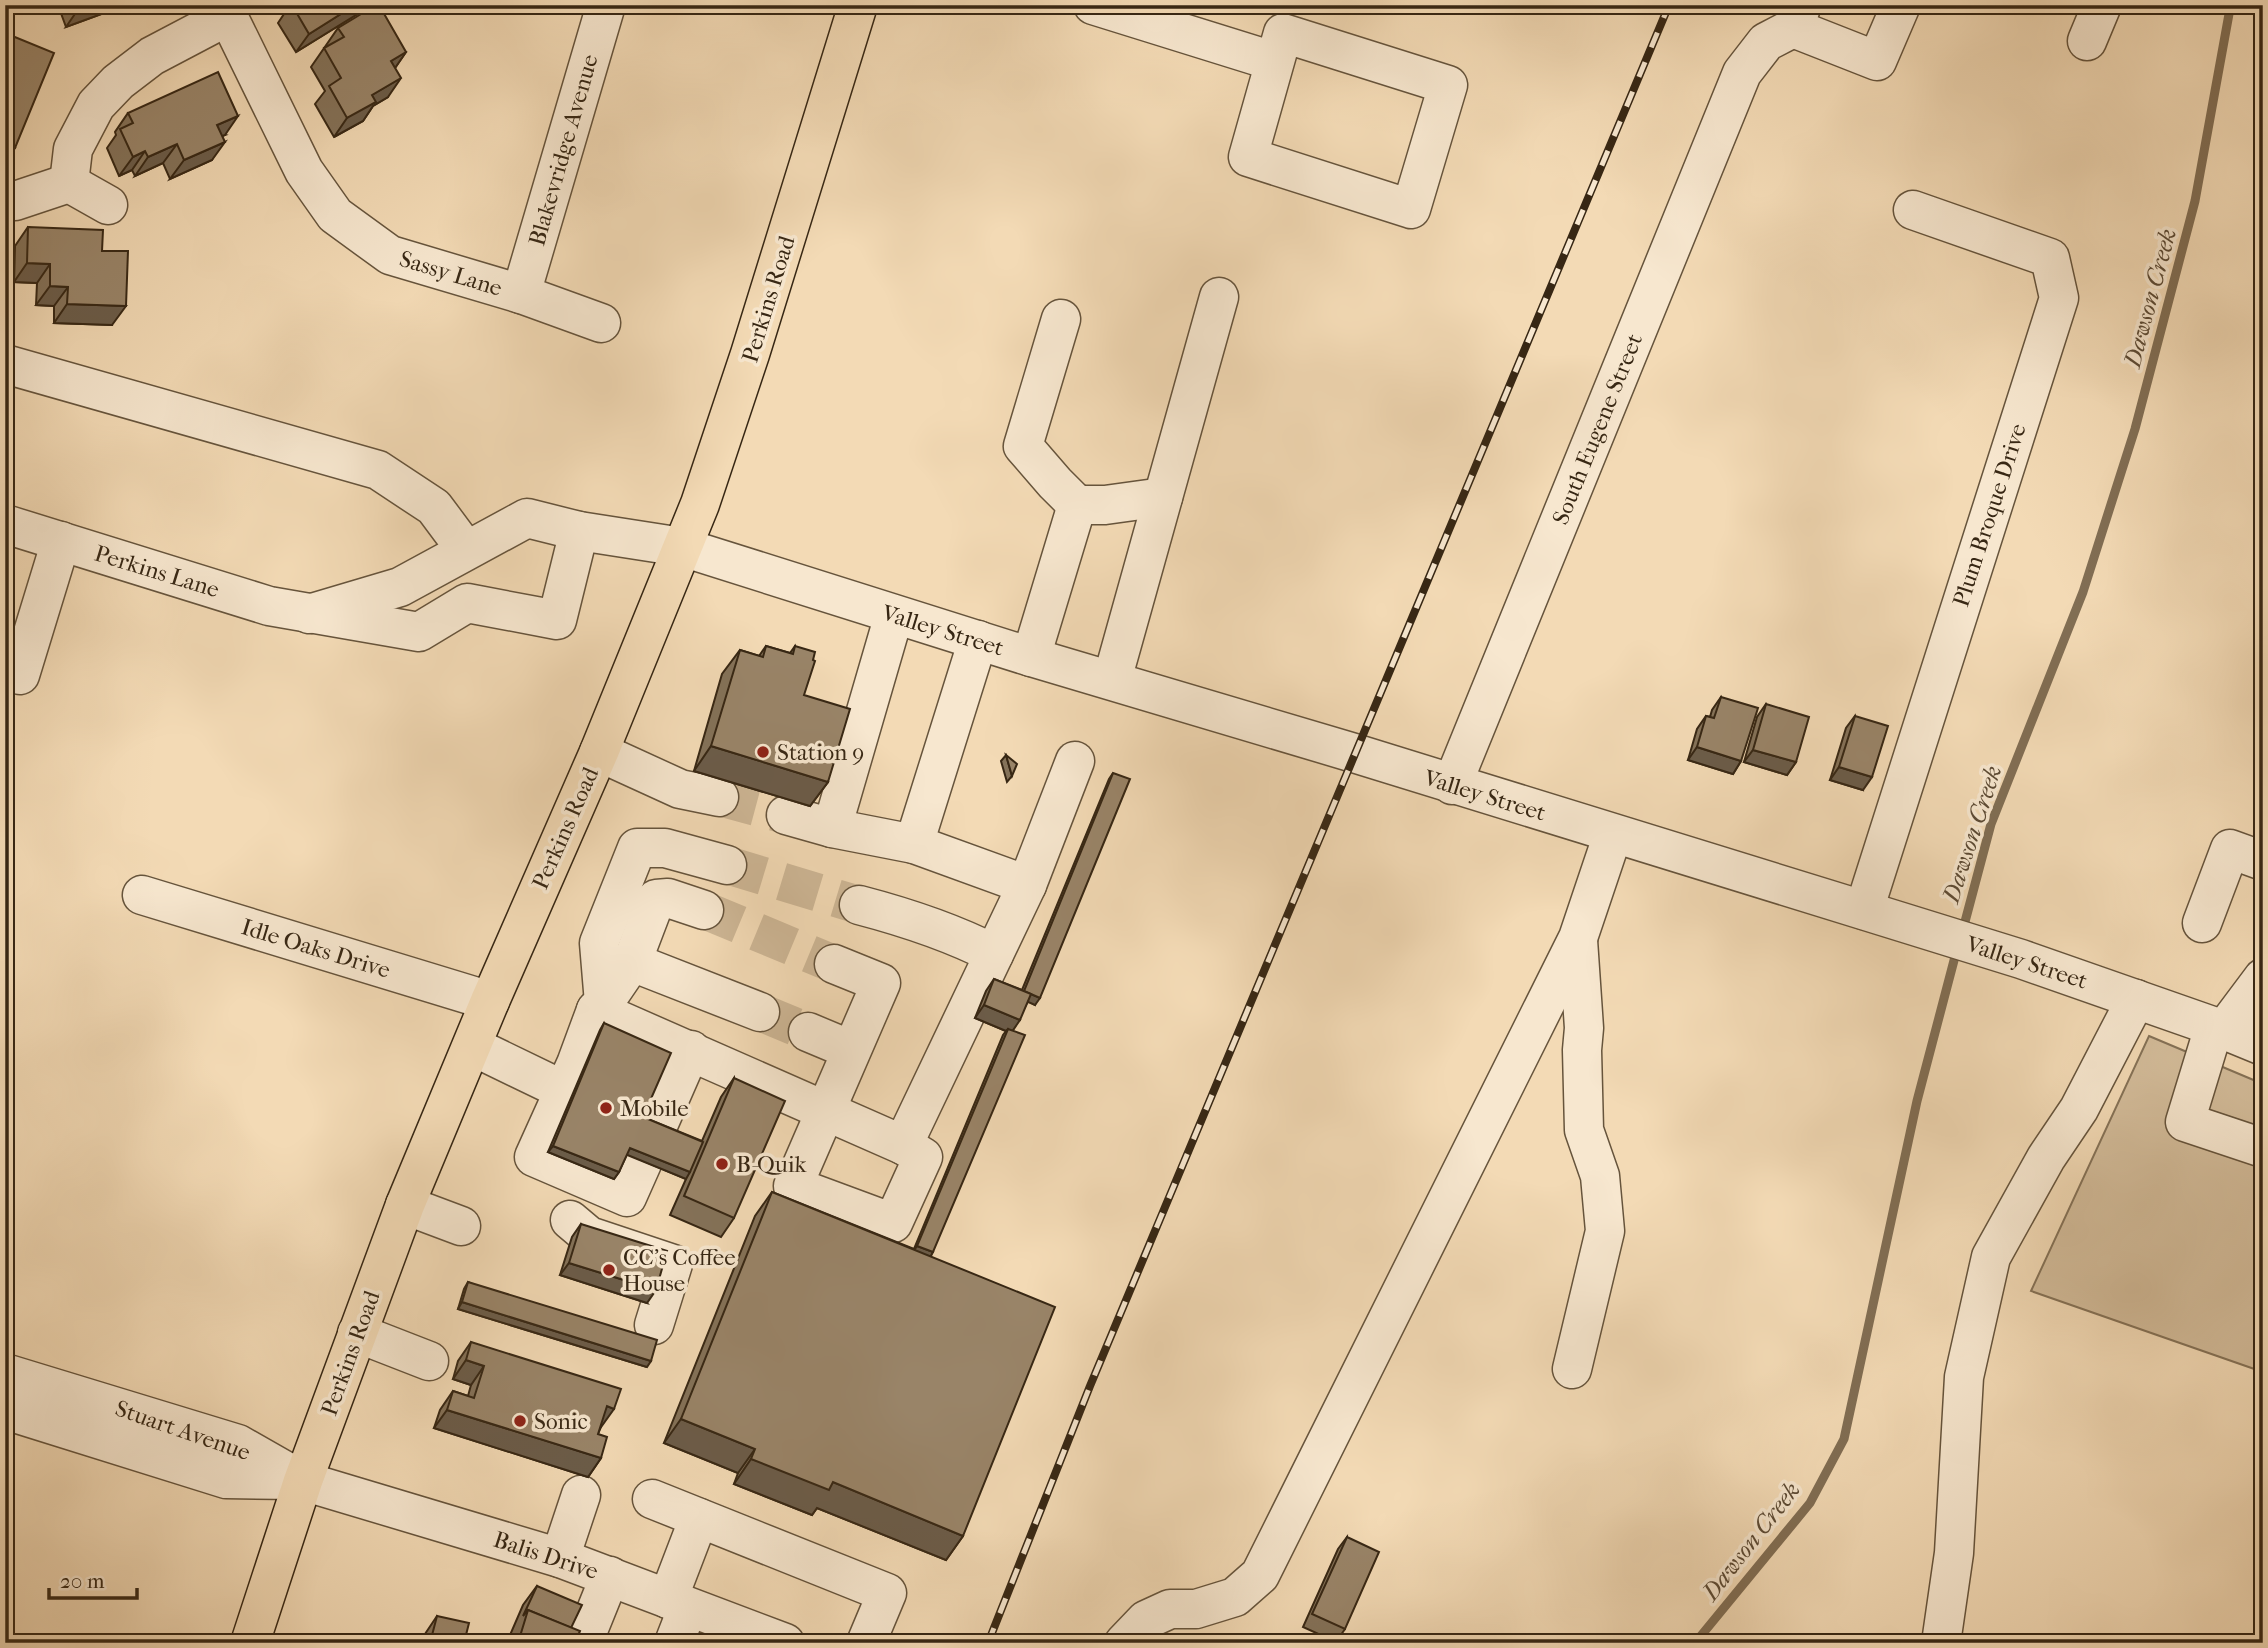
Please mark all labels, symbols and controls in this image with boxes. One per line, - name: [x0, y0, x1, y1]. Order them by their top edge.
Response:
- street label: Blakevridge Avenue: [523, 51, 604, 249]
- water label: Dawson Creek: [2118, 226, 2182, 372]
- street label: Perkins Road: [736, 232, 801, 366]
- street label: Sassy Lane: [396, 245, 505, 302]
- street label: South Eugene Street: [1547, 330, 1648, 528]
- street label: Plum Broque Drive: [1947, 420, 2032, 610]
- street label: Perkins Lane: [91, 540, 222, 603]
- street label: Valley Street: [878, 599, 1007, 662]
- place label: Station 9: [777, 739, 864, 766]
- marker: Station 9: [755, 744, 771, 760]
- street label: Perkins Road: [526, 762, 605, 894]
- water label: Dawson Creek: [1936, 762, 2007, 908]
- street label: Valley Street: [1420, 764, 1549, 827]
- street label: Idle Oaks Drive: [238, 913, 393, 984]
- street label: Valley Street: [1962, 930, 2091, 995]
- place label: Mobile: [620, 1095, 689, 1122]
- marker: Mobile: [598, 1100, 614, 1116]
- place label: B-Quik: [736, 1151, 807, 1178]
- marker: B-Quik: [714, 1156, 730, 1172]
- place label: CC's Coffee House: [623, 1244, 736, 1297]
- marker: CC's Coffee House: [601, 1262, 617, 1278]
- street label: Perkins Road: [315, 1287, 386, 1419]
- street label: Stuart Avenue: [112, 1395, 254, 1466]
- place label: Sonic: [534, 1408, 588, 1435]
- marker: Sonic: [512, 1413, 528, 1429]
- water label: Dawson Creek: [1695, 1476, 1806, 1607]
- street label: Balis Drive: [490, 1526, 602, 1585]
- scale bar: [49, 1557, 136, 1601]
- text: 20 m: [60, 1569, 105, 1593]

